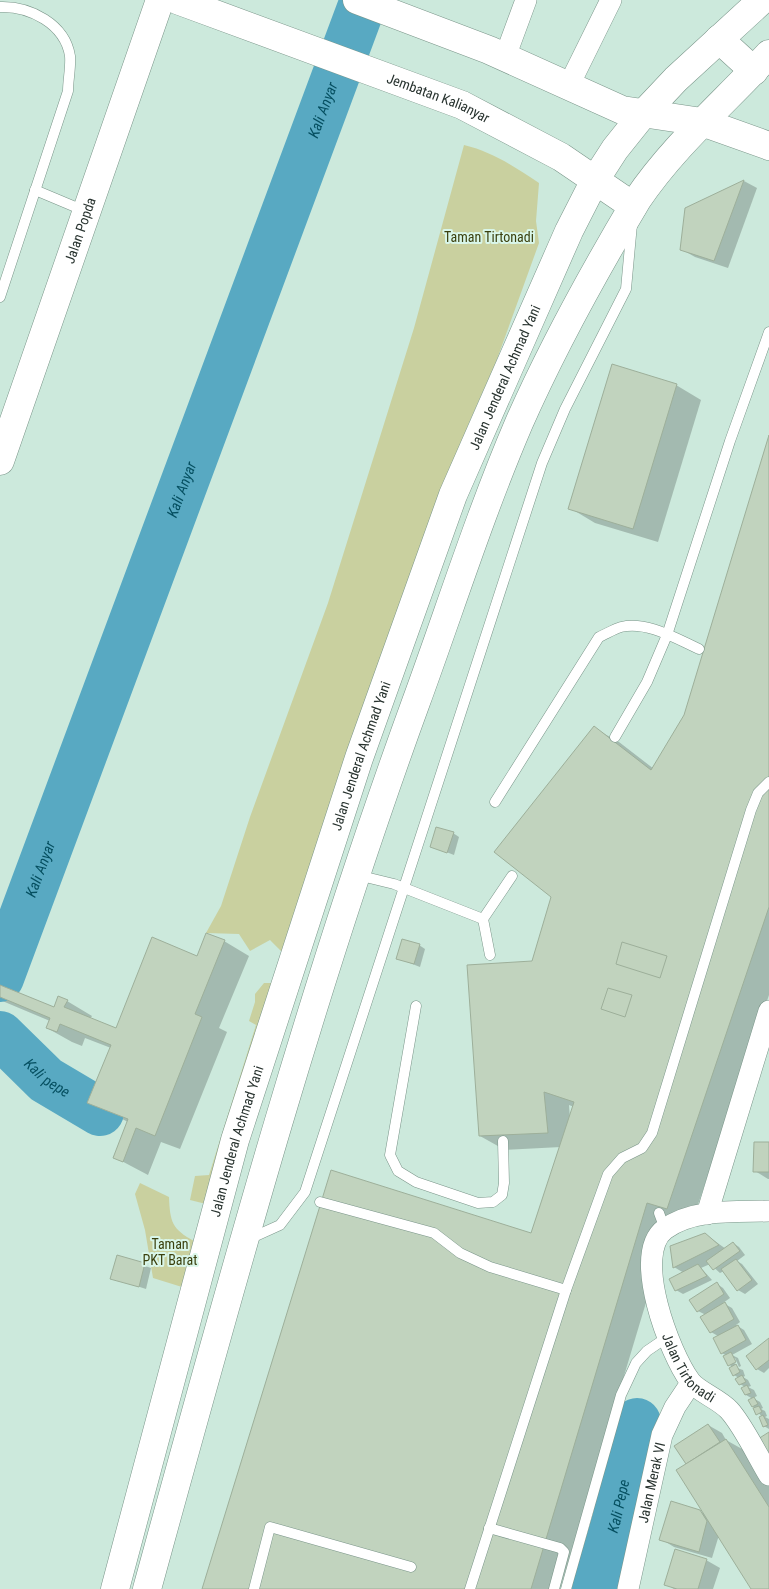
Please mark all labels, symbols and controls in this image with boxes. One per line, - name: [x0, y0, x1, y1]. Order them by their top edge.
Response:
- street label: Jembatan Kalianyar: [385, 70, 492, 126]
- water label: Kali Anyar: [304, 79, 342, 140]
- street label: Jalan Popda: [61, 195, 99, 266]
- park label: Taman Tirtonadi: [444, 229, 534, 245]
- street label: Jalan Jenderal Achmad Yani: [466, 303, 543, 452]
- water label: Kali Anyar: [163, 459, 200, 520]
- street label: Jalan Jenderal Achmad Yani: [328, 679, 394, 832]
- water label: Kali Anyar: [22, 839, 59, 900]
- water label: Kali pepe: [20, 1055, 73, 1101]
- street label: Jalan Jenderal Achmad Yani: [207, 1064, 267, 1218]
- park label: Taman PKT Barat: [143, 1236, 197, 1268]
- street label: Jalan Tirtonadi: [659, 1331, 718, 1405]
- street label: Jalan Merak VI: [635, 1441, 668, 1524]
- water label: Kali Pepe: [604, 1478, 633, 1535]

